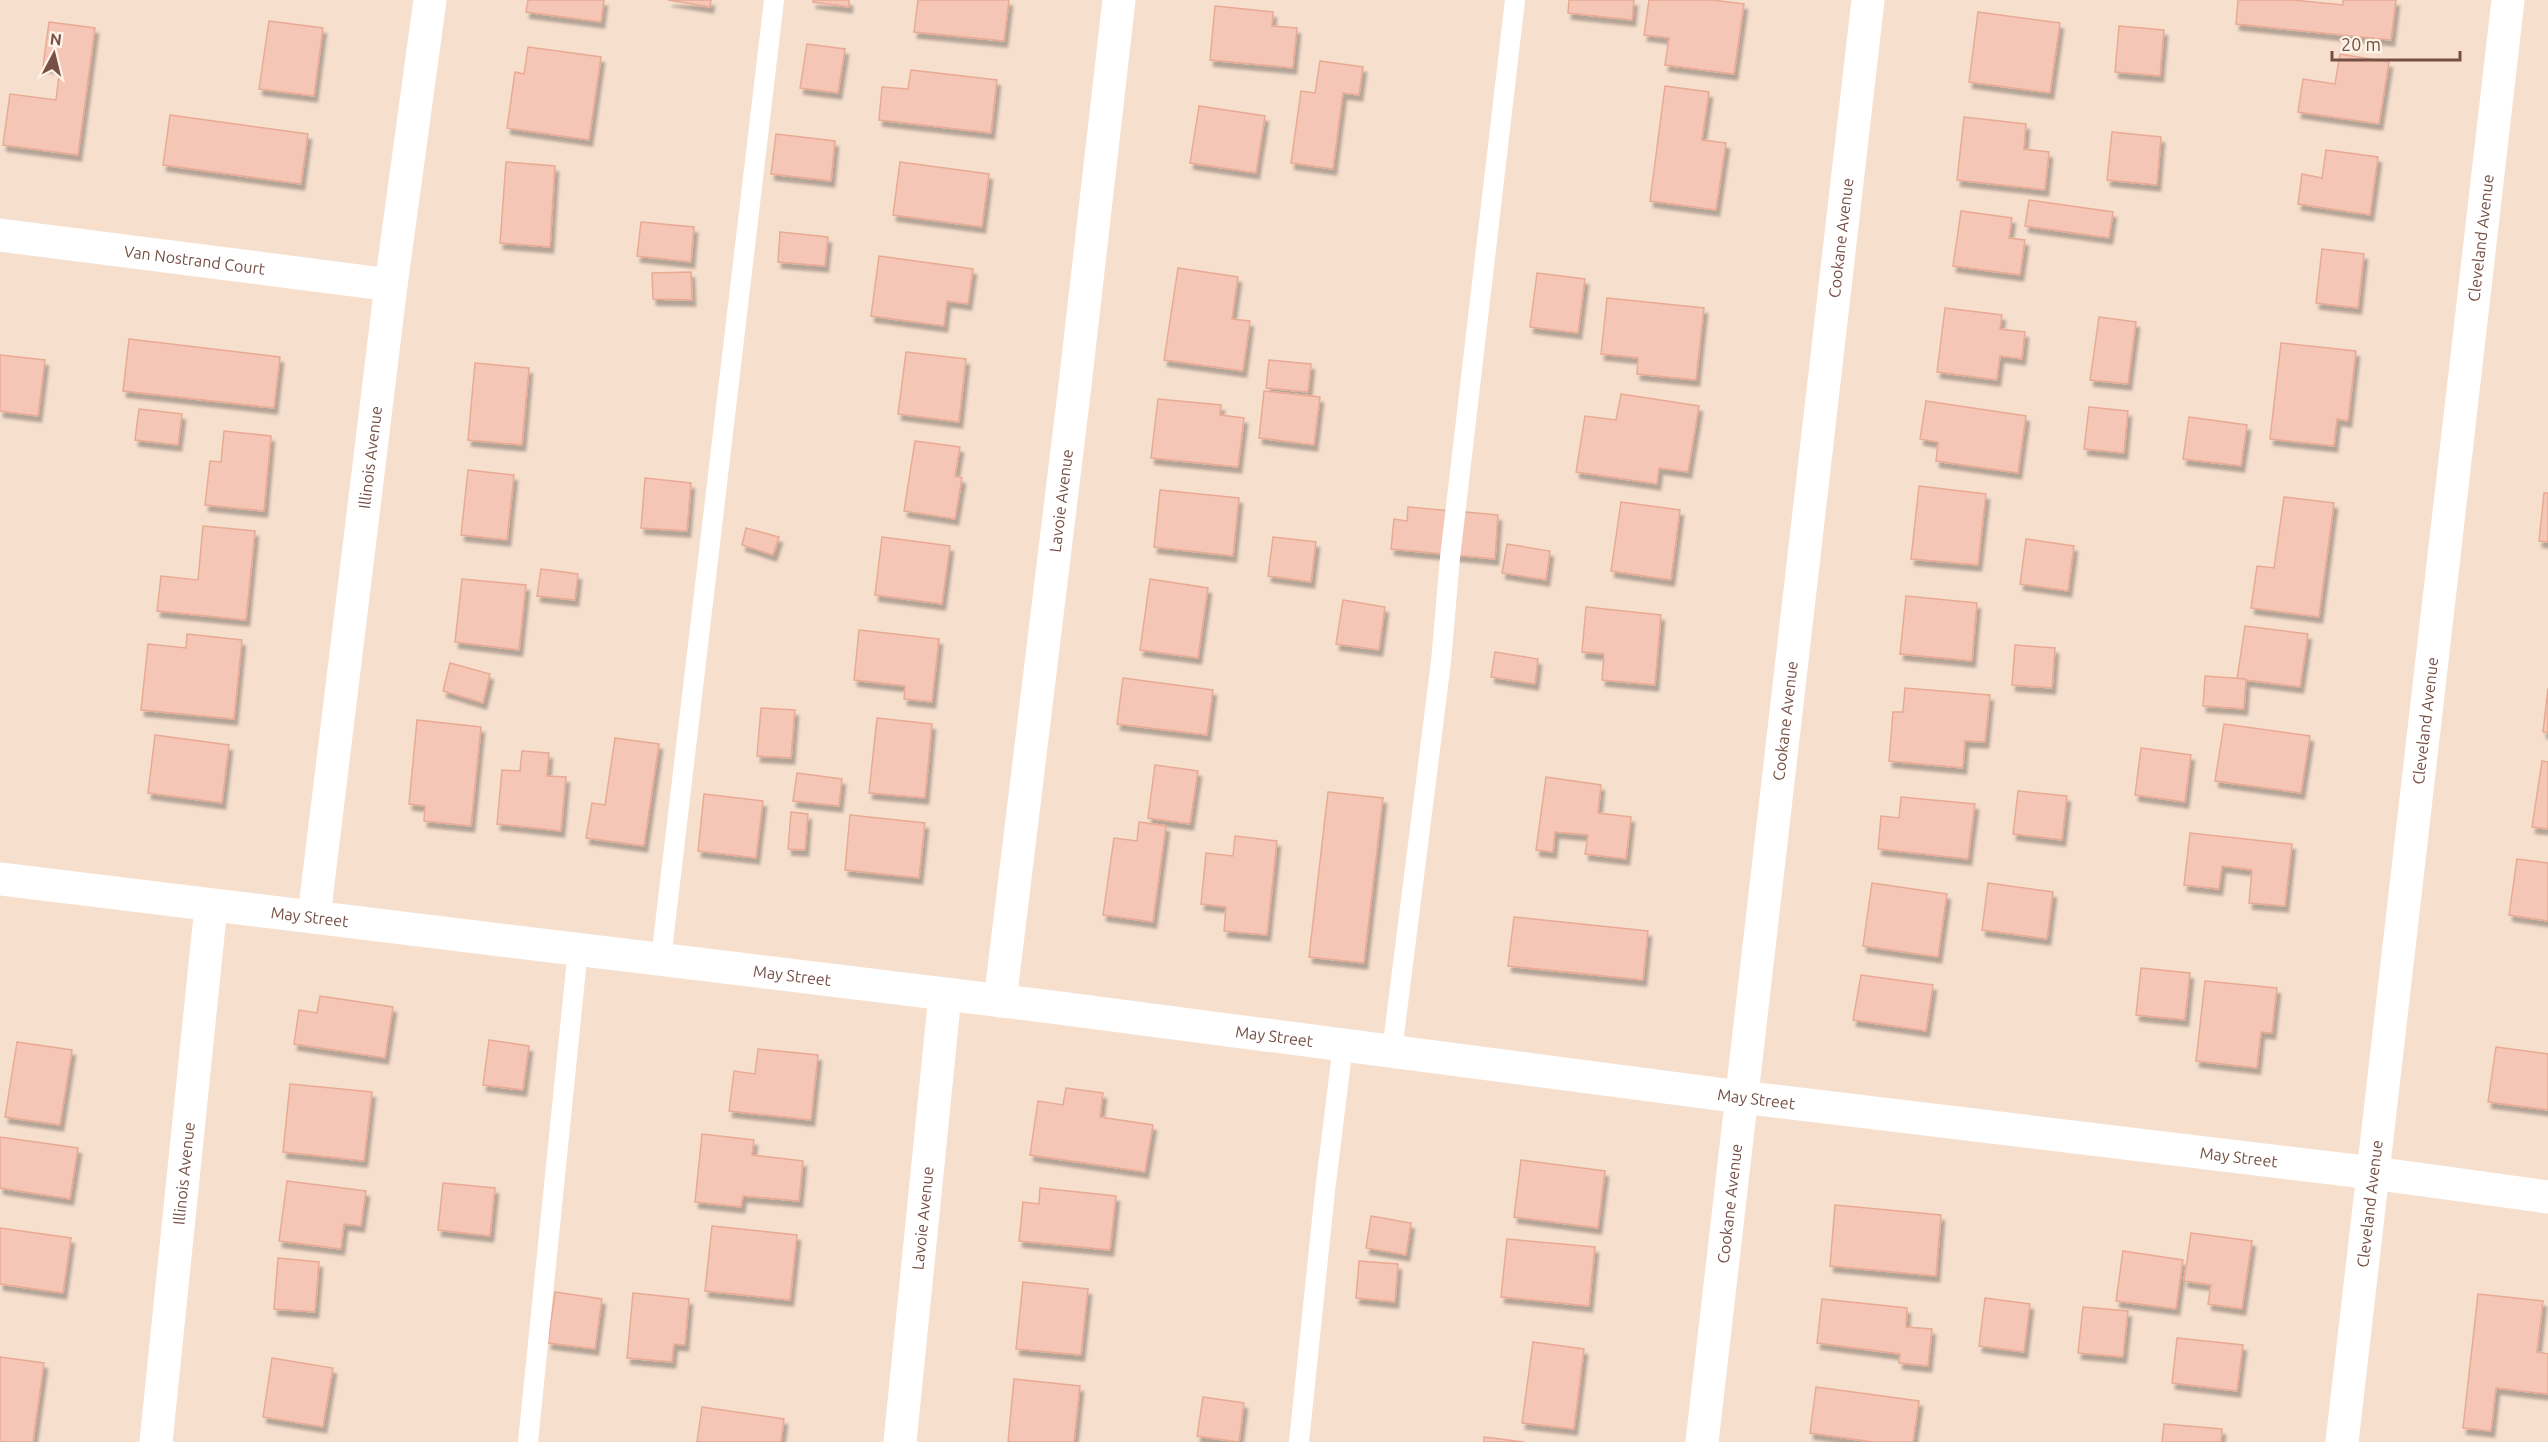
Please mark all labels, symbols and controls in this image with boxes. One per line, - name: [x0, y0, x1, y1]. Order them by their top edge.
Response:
- north arrow: [24, 24, 84, 84]
- scale bar: [2332, 24, 2460, 62]
- text: N: [49, 29, 63, 49]
- text: 20 m: [2341, 34, 2381, 54]
- street label: Cleveland Avenue: [2464, 173, 2497, 303]
- street label: Cookane Avenue: [1825, 177, 1856, 299]
- street label: Van Nostrand Court: [123, 242, 267, 278]
- street label: Illinois Avenue: [355, 405, 385, 510]
- street label: Lavoie Avenue: [1046, 448, 1076, 553]
- street label: Cleveland Avenue: [2409, 656, 2441, 785]
- street label: Cookane Avenue: [1769, 660, 1801, 782]
- street label: May Street: [270, 903, 350, 930]
- street label: May Street: [752, 962, 833, 989]
- street label: May Street: [1234, 1022, 1315, 1050]
- street label: May Street: [1716, 1085, 1797, 1113]
- street label: Illinois Avenue: [169, 1121, 198, 1226]
- street label: Cleveland Avenue: [2353, 1139, 2386, 1268]
- street label: Cookane Avenue: [1714, 1143, 1745, 1264]
- street label: May Street: [2199, 1143, 2279, 1171]
- street label: Lavoie Avenue: [908, 1166, 937, 1271]

